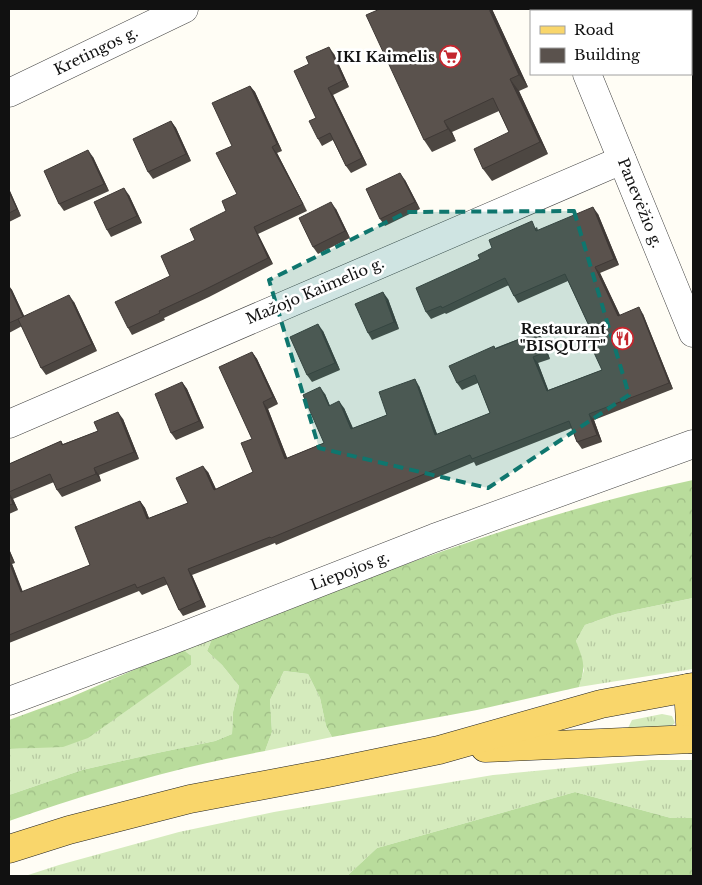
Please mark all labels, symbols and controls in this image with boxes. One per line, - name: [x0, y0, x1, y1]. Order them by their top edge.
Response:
- legend: [530, 10, 692, 75]
- text: Road: [574, 20, 614, 39]
- street label: Kretingos g.: [51, 22, 141, 79]
- supermarket icon: IKI Kaimelis: [439, 45, 463, 69]
- text: Building: [574, 45, 641, 64]
- place label: IKI Kaimelis: [336, 47, 435, 66]
- street label: Panevėžio g.: [614, 155, 667, 250]
- street label: Mažojo Kaimelio g.: [243, 253, 387, 328]
- place label: Restaurant "BISQUIT": [520, 319, 606, 355]
- restaurant icon: Restaurant "BISQUIT": [610, 326, 634, 350]
- street label: Liepojos g.: [308, 547, 392, 594]

